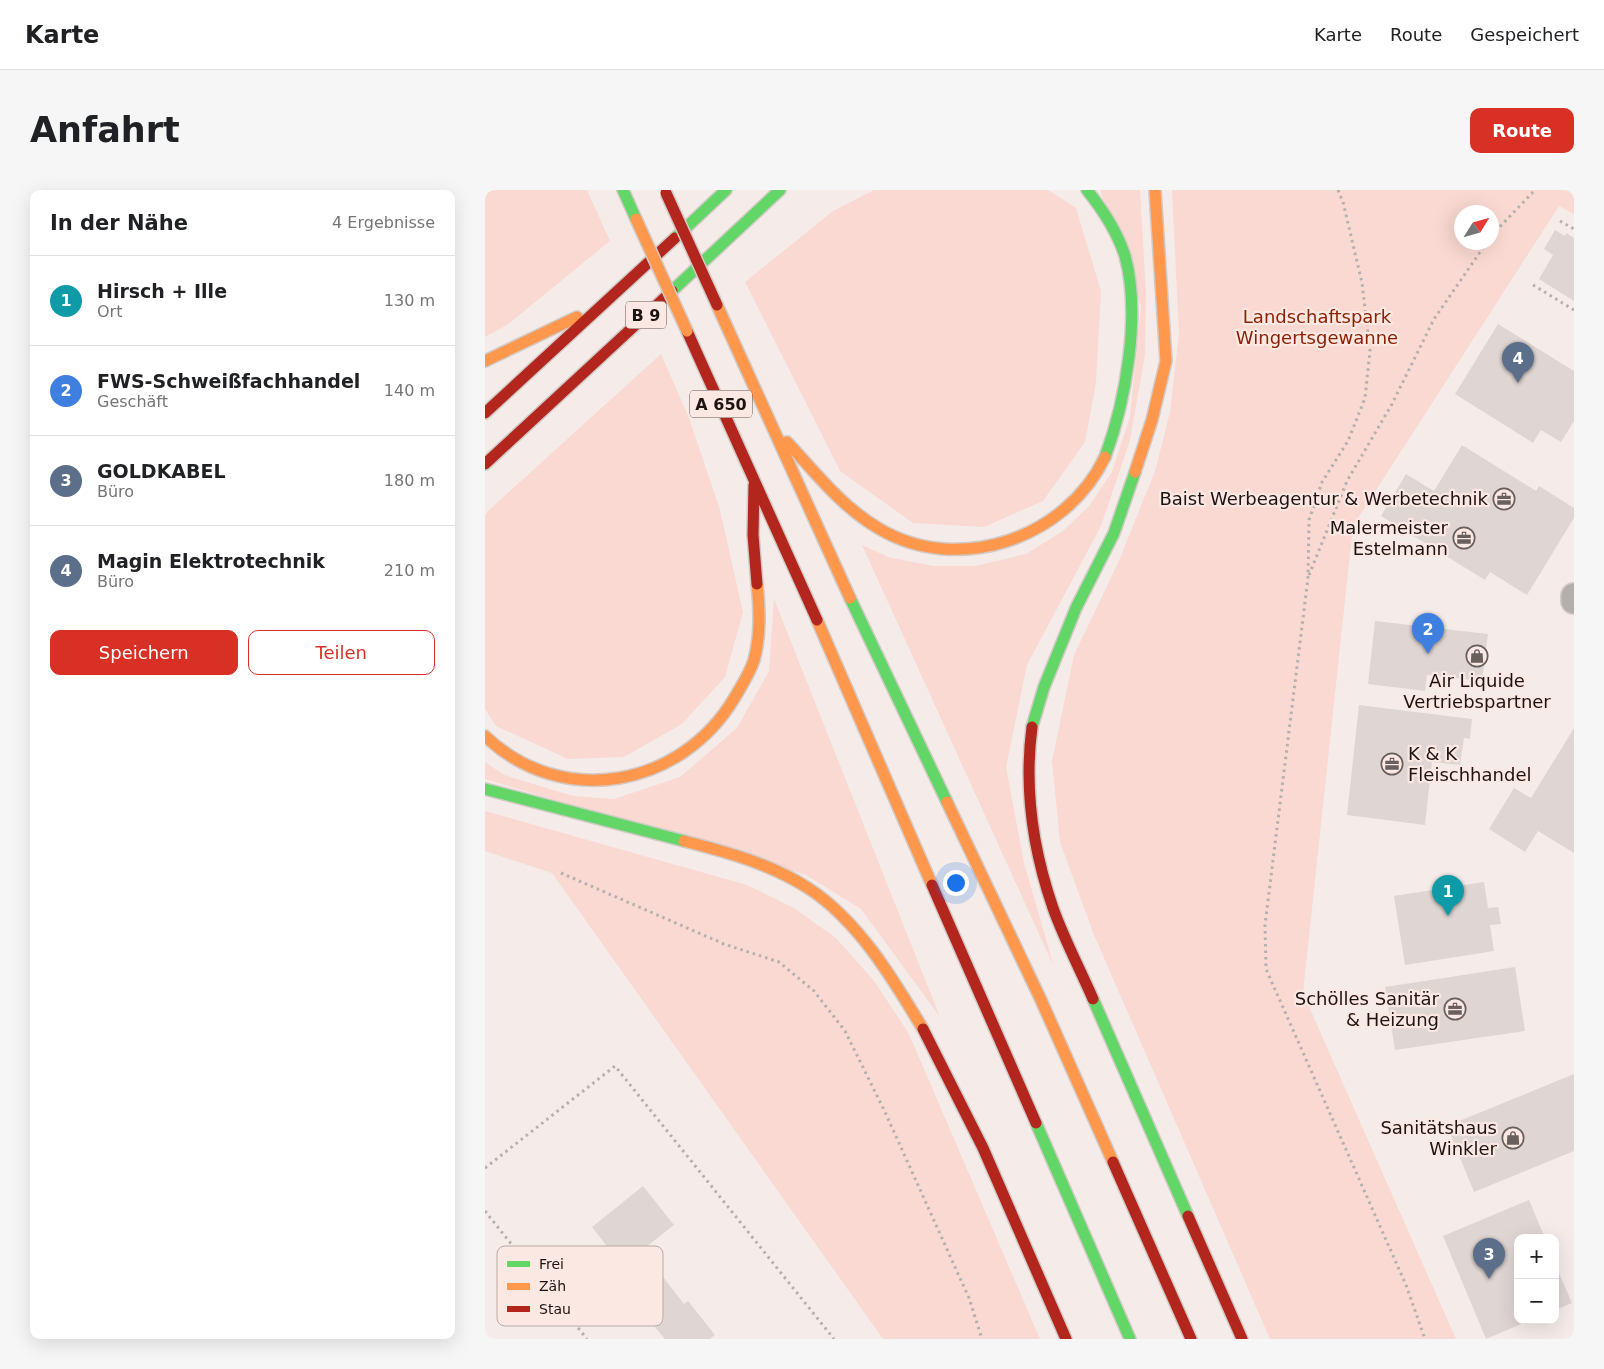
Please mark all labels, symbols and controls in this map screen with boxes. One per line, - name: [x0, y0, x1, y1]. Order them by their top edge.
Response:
- text: Karte: [25, 21, 99, 49]
- text: Karte: [1314, 24, 1362, 45]
- text: Route: [1390, 24, 1442, 45]
- text: Gespeichert: [1470, 24, 1579, 45]
- button: Route: [1470, 108, 1574, 153]
- text: Anfahrt: [30, 110, 180, 150]
- north arrow: [1454, 205, 1499, 250]
- text: In der Nähe: [50, 211, 188, 235]
- text: 4 Ergebnisse: [332, 213, 435, 232]
- text: Hirsch + Ille: [97, 280, 227, 302]
- text: 1: [60, 291, 72, 310]
- text: 130 m: [384, 291, 435, 310]
- text: Ort: [97, 302, 122, 321]
- road number: B 9: [626, 302, 666, 328]
- park label: Landschaftspark Wingertsgewanne: [1236, 306, 1398, 348]
- pin: 4: [1502, 342, 1534, 383]
- text: FWS-Schweißfachhandel: [97, 370, 360, 392]
- text: 2: [60, 381, 72, 400]
- text: 140 m: [384, 381, 435, 400]
- road number: A 650: [690, 390, 752, 418]
- text: Geschäft: [97, 392, 168, 411]
- text: GOLDKABEL: [97, 460, 226, 482]
- text: 3: [60, 471, 72, 490]
- text: 180 m: [384, 471, 435, 490]
- text: Büro: [97, 482, 134, 501]
- office icon: Baist Werbeagentur & Werbetechnik: [1492, 487, 1516, 511]
- place label: Baist Werbeagentur & Werbetechnik: [1159, 488, 1489, 509]
- place label: Malermeister Estelmann: [1330, 517, 1449, 559]
- office icon: Malermeister Estelmann: [1452, 526, 1476, 550]
- text: Magin Elektrotechnik: [97, 550, 325, 572]
- text: 4: [60, 561, 72, 580]
- text: 210 m: [384, 561, 435, 580]
- text: Büro: [97, 572, 134, 591]
- pin: 2: [1412, 613, 1444, 654]
- button: Speichern: [50, 630, 238, 675]
- button: Teilen: [248, 630, 435, 675]
- shop icon: Air Liquide Vertriebspartner: [1465, 644, 1489, 668]
- place label: Air Liquide Vertriebspartner: [1403, 670, 1551, 712]
- place label: K & K Fleischhandel: [1408, 743, 1531, 785]
- office icon: K & K Fleischhandel: [1380, 752, 1404, 776]
- your location: [943, 870, 969, 896]
- pin: 1: [1432, 875, 1464, 916]
- place label: Schölles Sanitär & Heizung: [1295, 988, 1440, 1030]
- office icon: Schölles Sanitär & Heizung: [1443, 997, 1467, 1021]
- place label: Sanitätshaus Winkler: [1380, 1117, 1498, 1159]
- shop icon: Sanitätshaus Winkler: [1501, 1126, 1525, 1150]
- map controls: [1514, 1234, 1559, 1324]
- button: +: [1514, 1234, 1559, 1279]
- pin: 3: [1473, 1238, 1505, 1279]
- legend: [497, 1246, 663, 1326]
- text: Frei: [539, 1256, 564, 1272]
- text: Zäh: [539, 1278, 566, 1294]
- button: −: [1514, 1279, 1559, 1324]
- text: Stau: [539, 1301, 571, 1317]

